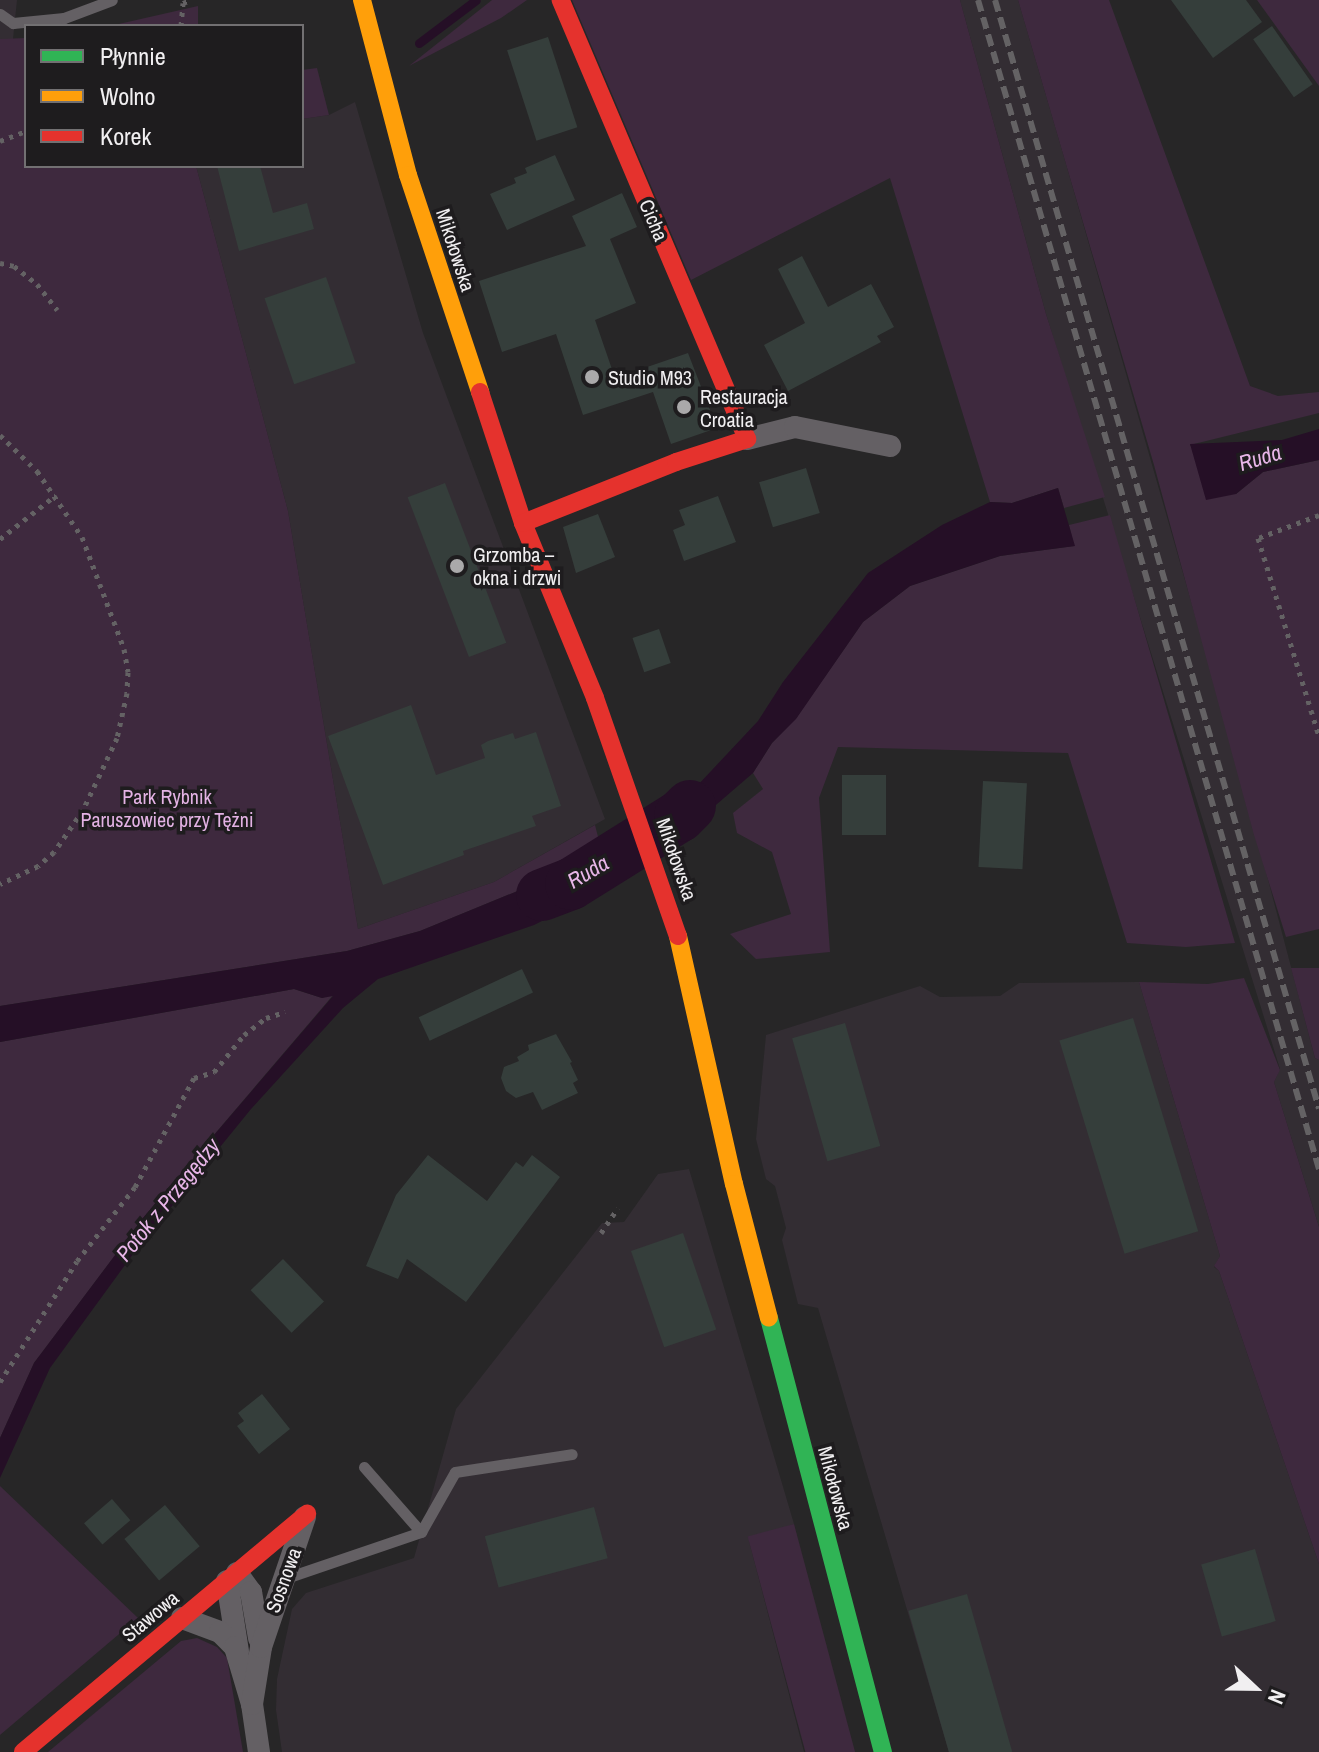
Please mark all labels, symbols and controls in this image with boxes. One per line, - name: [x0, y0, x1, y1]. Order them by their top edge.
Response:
- legend: [24, 24, 304, 168]
- text: Płynnie: [100, 40, 166, 72]
- text: Wolno: [100, 80, 155, 112]
- text: Korek: [100, 120, 151, 152]
- street label: Cicha: [635, 196, 673, 244]
- street label: Mikołowska: [431, 206, 481, 294]
- place label: Studio M93: [608, 365, 692, 389]
- marker: Studio M93: [583, 368, 601, 386]
- place label: Restauracja Croatia: [700, 384, 787, 431]
- marker: Restauracja Croatia: [675, 398, 693, 416]
- water label: Ruda: [1236, 439, 1284, 477]
- place label: Grzomba – okna i drzwi: [473, 542, 561, 589]
- marker: Grzomba – okna i drzwi: [448, 557, 466, 575]
- park label: Park Rybnik Paruszowiec przy Tężni: [80, 784, 254, 831]
- street label: Mikołowska: [652, 815, 702, 903]
- water label: Ruda: [563, 850, 613, 894]
- water label: Potok z Przegędzy: [110, 1133, 226, 1267]
- street label: Mikołowska: [813, 1444, 859, 1532]
- street label: Sosnowa: [260, 1544, 306, 1616]
- street label: Stawowa: [117, 1585, 183, 1647]
- north arrow: [1215, 1648, 1295, 1728]
- text: N: [1261, 1685, 1294, 1709]

